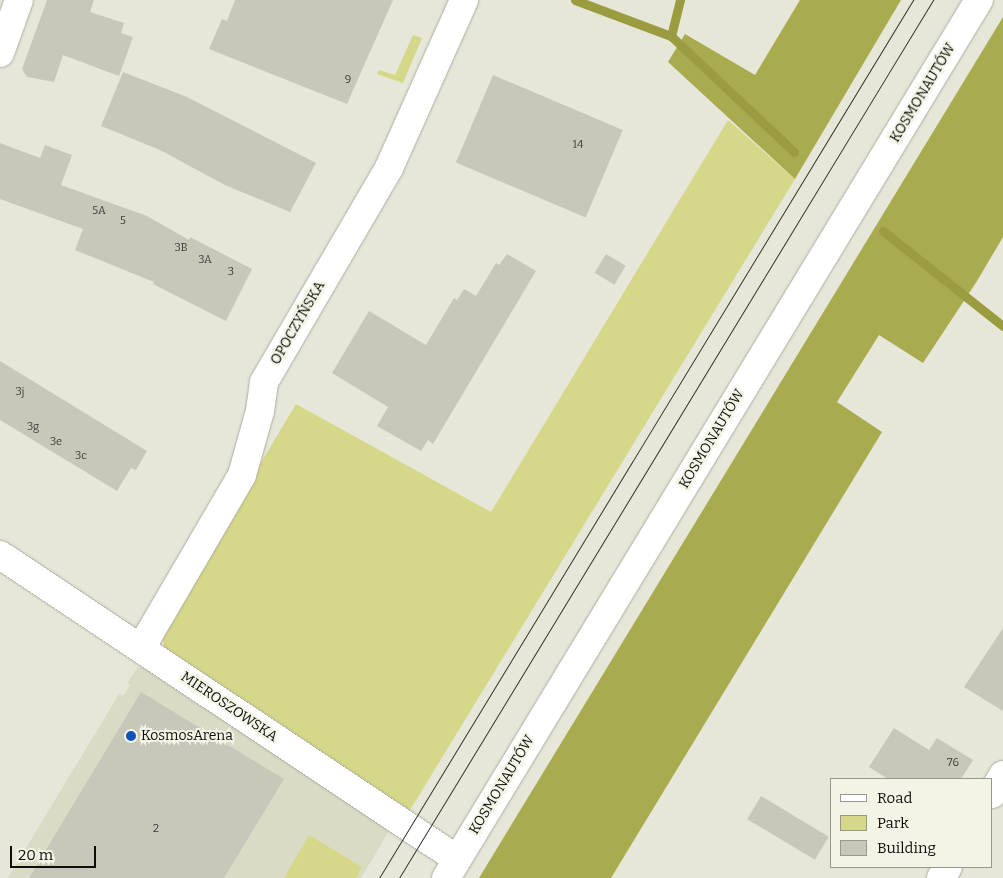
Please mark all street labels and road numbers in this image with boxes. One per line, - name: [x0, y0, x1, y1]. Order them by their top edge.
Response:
- street label: KOSMONAUTÓW: [887, 40, 959, 146]
- street label: OPOCZYŃSKA: [267, 278, 329, 368]
- street label: KOSMONAUTÓW: [676, 386, 748, 492]
- street label: MIEROSZOWSKA: [177, 668, 281, 746]
- street label: KOSMONAUTÓW: [466, 732, 538, 838]

